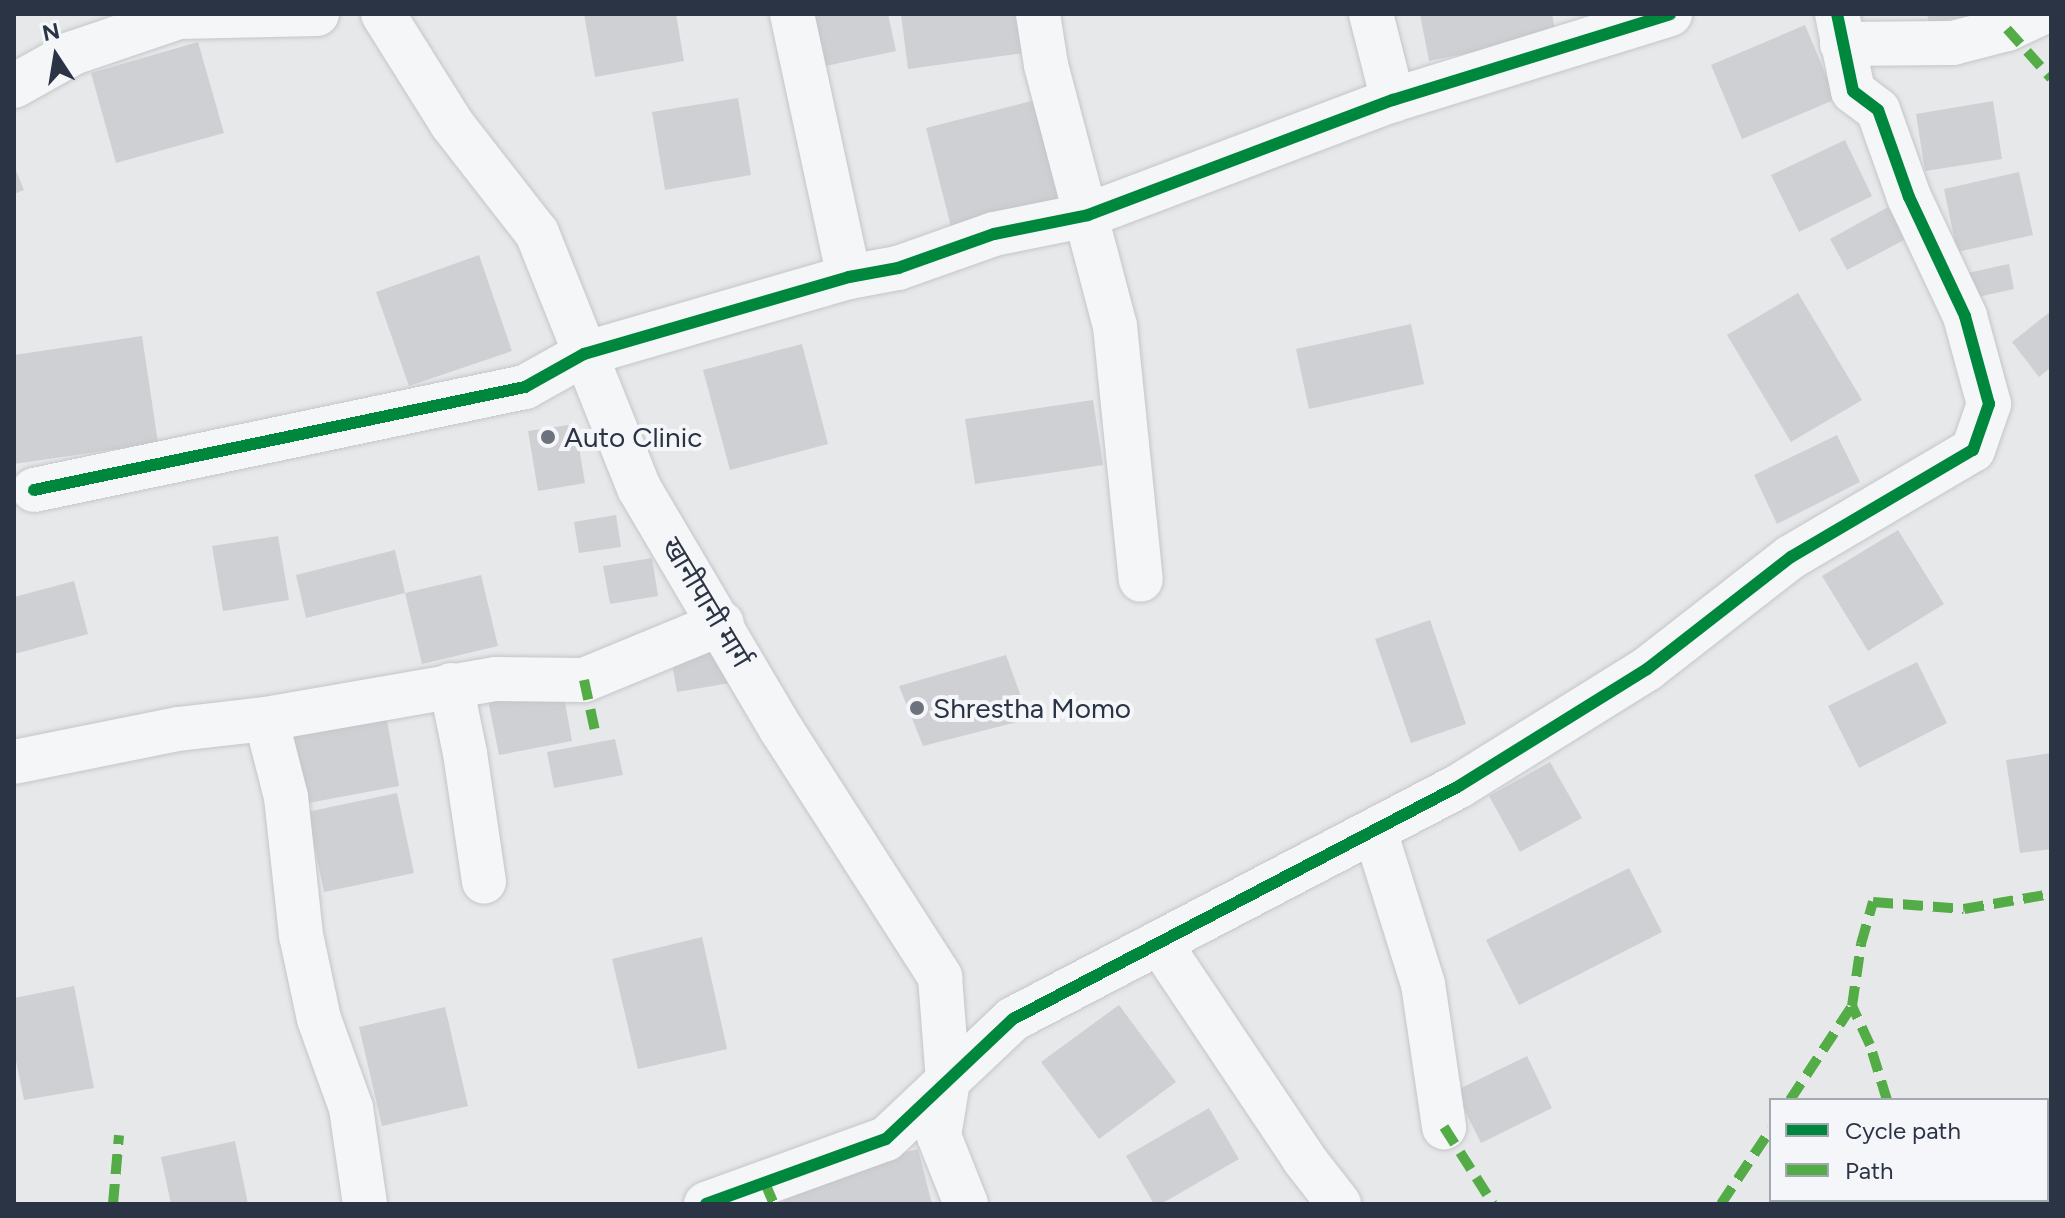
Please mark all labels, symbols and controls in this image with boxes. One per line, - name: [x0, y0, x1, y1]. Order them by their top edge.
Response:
- north arrow: [16, 16, 96, 96]
- text: N: [40, 17, 62, 47]
- place label: Auto Clinic: [564, 420, 702, 454]
- marker: Auto Clinic: [539, 428, 557, 446]
- street label: खानीपानी मार्ग: [655, 531, 759, 673]
- place label: Shrestha Momo: [933, 691, 1131, 725]
- marker: Shrestha Momo: [908, 699, 926, 717]
- legend: [1769, 1098, 2049, 1202]
- text: Cycle path: [1845, 1116, 1961, 1145]
- text: Path: [1845, 1156, 1893, 1185]

